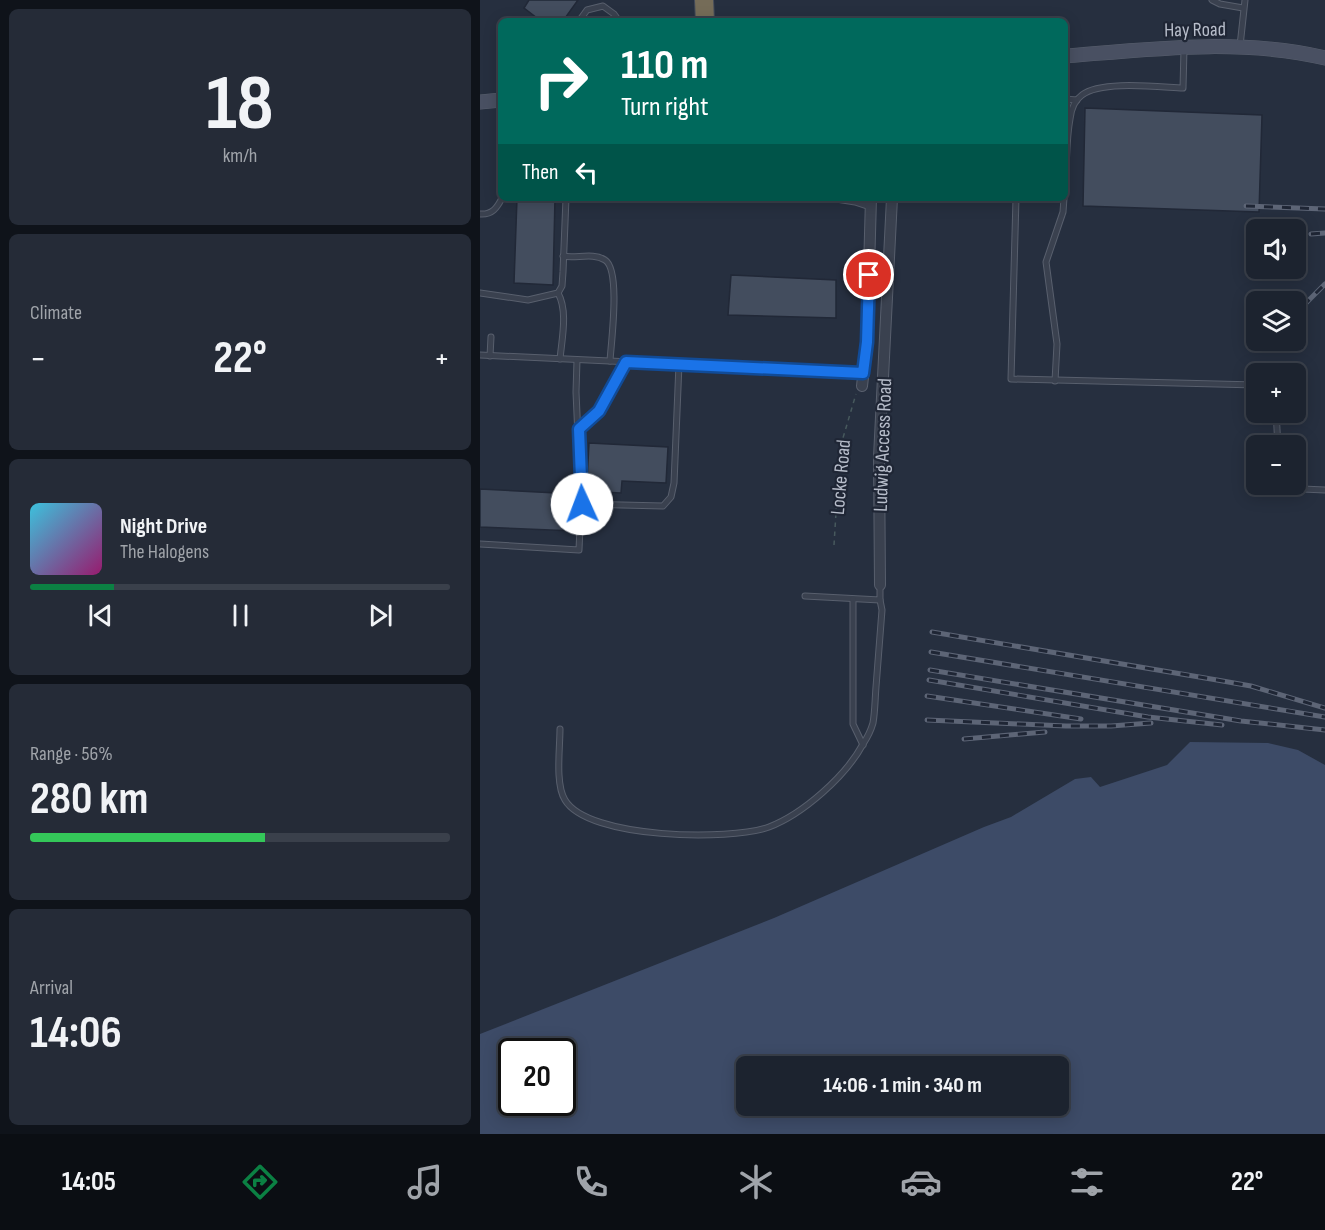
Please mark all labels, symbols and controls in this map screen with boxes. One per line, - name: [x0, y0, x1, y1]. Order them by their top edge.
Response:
- street label: Hay Road: [1164, 17, 1226, 43]
- text: 110 m: [621, 40, 708, 91]
- icon: right: [522, 42, 600, 120]
- text: 18: [206, 58, 274, 151]
- text: Turn right: [621, 91, 708, 123]
- text: km/h: [223, 144, 257, 168]
- icon: left: [570, 156, 603, 189]
- text: Then: [522, 159, 558, 186]
- map controls: [1246, 219, 1306, 495]
- button: sound: [1246, 219, 1306, 279]
- pin: [843, 249, 894, 300]
- icon: arrive: [852, 258, 885, 291]
- button: layers: [1246, 291, 1306, 351]
- text: Climate: [30, 301, 82, 325]
- text: 22°: [213, 331, 267, 386]
- text: −: [30, 339, 46, 379]
- text: +: [434, 339, 450, 379]
- button: +: [1246, 363, 1306, 423]
- street label: Ludwig Access Road: [869, 378, 897, 512]
- button: −: [1246, 435, 1306, 495]
- street label: Locke Road: [826, 439, 856, 516]
- position arrow: [550, 472, 614, 536]
- text: Night Drive: [120, 513, 207, 540]
- text: The Halogens: [120, 540, 209, 564]
- icon: previous: [84, 599, 117, 632]
- icon: pause: [224, 599, 257, 632]
- icon: next: [364, 599, 397, 632]
- text: Range · 56%: [30, 742, 113, 766]
- text: 280 km: [30, 772, 148, 827]
- text: Arrival: [30, 976, 73, 1000]
- text: 14:06: [30, 1006, 122, 1061]
- speed limit sign: 20: [498, 1038, 576, 1116]
- text: 14:06 · 1 min · 340 m: [823, 1072, 982, 1099]
- icon: directions: [239, 1161, 281, 1203]
- icon: music: [404, 1161, 446, 1203]
- icon: phone: [570, 1161, 612, 1203]
- icon: climate: [735, 1161, 777, 1203]
- icon: car: [900, 1161, 942, 1203]
- icon: filters: [1066, 1161, 1108, 1203]
- text: 14:05: [62, 1166, 116, 1198]
- text: 22°: [1231, 1166, 1263, 1198]

